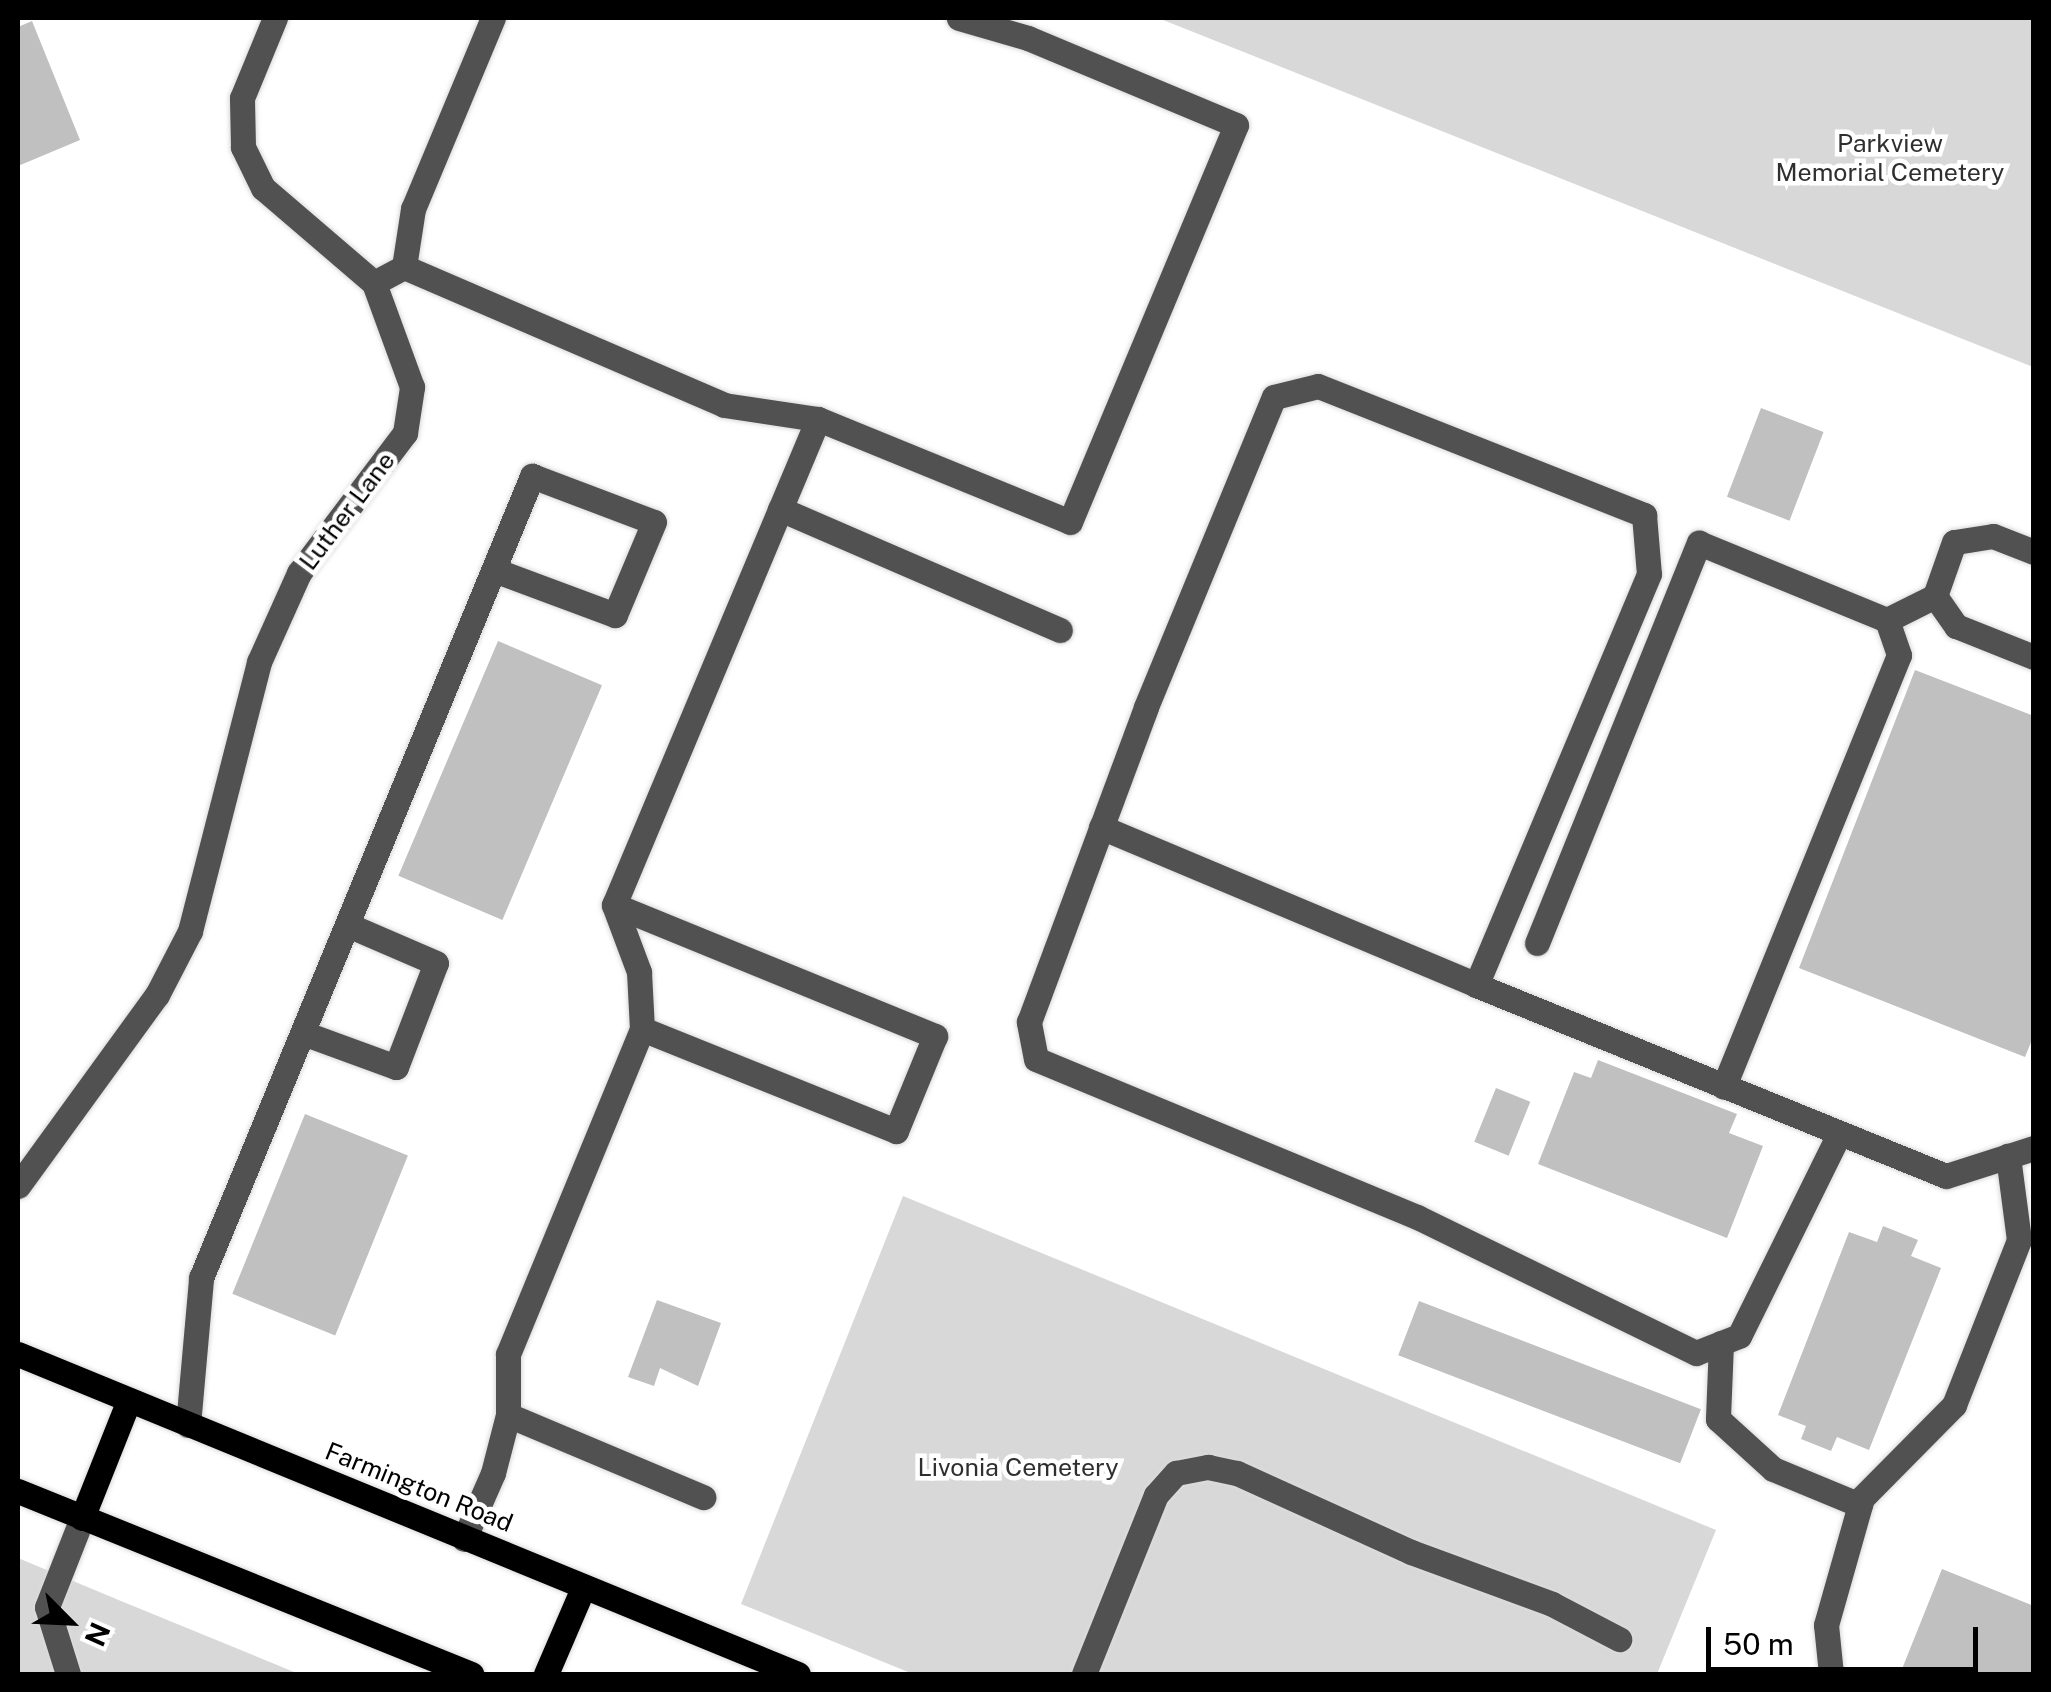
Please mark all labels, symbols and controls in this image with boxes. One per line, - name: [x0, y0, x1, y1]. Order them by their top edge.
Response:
- park label: Parkview Memorial Cemetery: [1776, 129, 2004, 188]
- street label: Luther Lane: [293, 446, 401, 576]
- street label: Farmington Road: [321, 1436, 517, 1538]
- park label: Livonia Cemetery: [917, 1452, 1119, 1482]
- north arrow: [20, 1572, 120, 1672]
- scale bar: [1711, 1607, 1984, 1669]
- text: N: [78, 1618, 117, 1651]
- text: 50 m: [1723, 1626, 1794, 1662]

